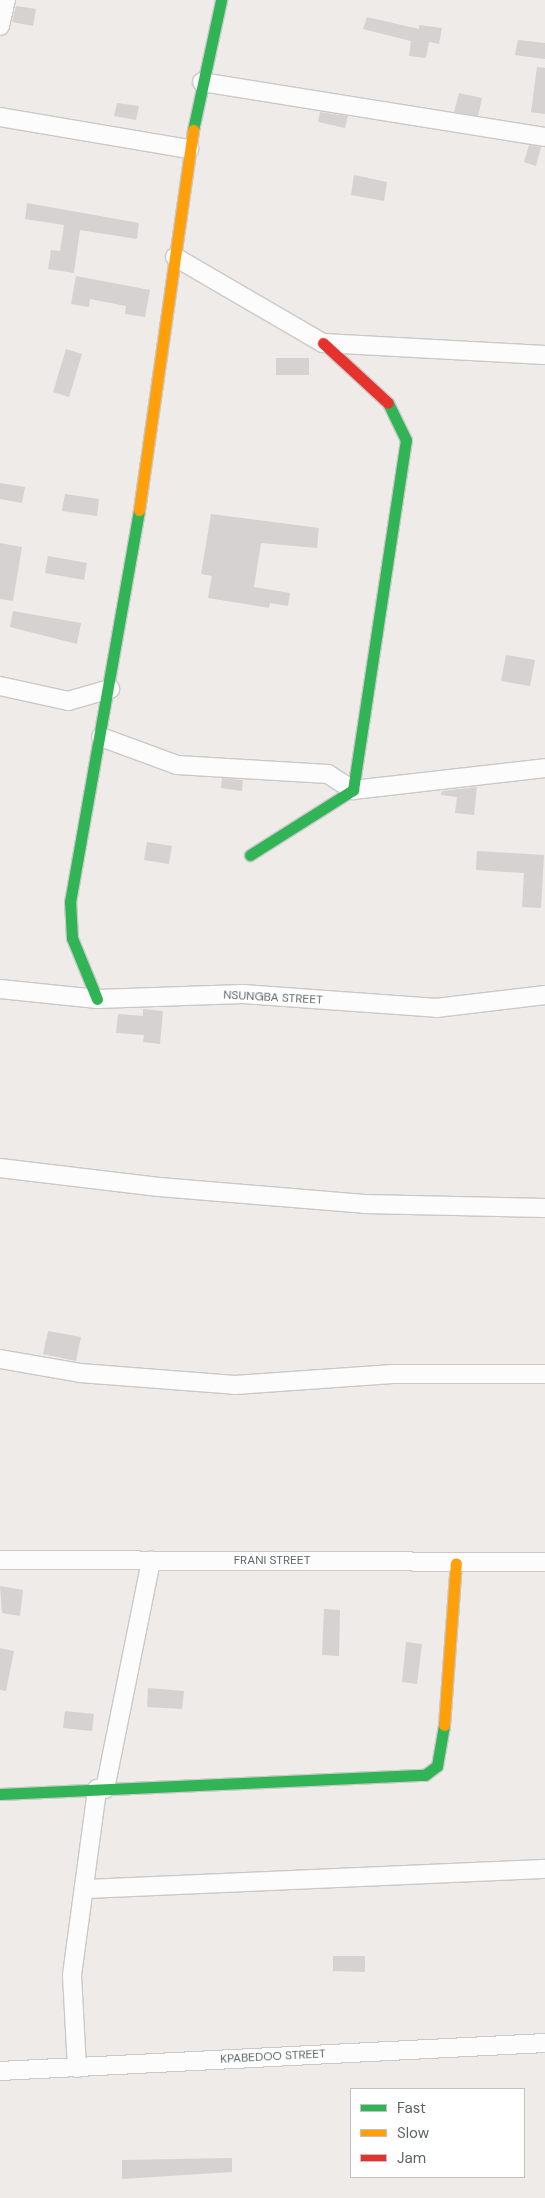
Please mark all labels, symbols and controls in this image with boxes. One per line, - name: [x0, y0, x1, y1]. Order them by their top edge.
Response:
- street label: NSUNGBA STREET: [223, 988, 323, 1008]
- street label: FRANI STREET: [234, 1554, 310, 1568]
- street label: KPABEDOO STREET: [220, 2047, 326, 2067]
- legend: [350, 2088, 525, 2178]
- text: Fast: [397, 2098, 426, 2118]
- text: Slow: [397, 2123, 429, 2143]
- text: Jam: [397, 2148, 426, 2168]

